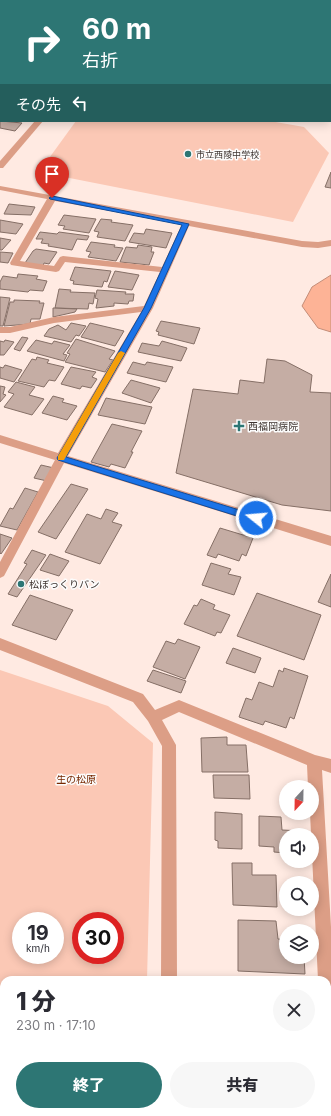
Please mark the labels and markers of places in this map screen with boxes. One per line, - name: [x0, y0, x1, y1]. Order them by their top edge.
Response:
- marker: 市立西陵中学校: [183, 149, 193, 159]
- place label: 市立西陵中学校: [196, 149, 259, 160]
- pin: [35, 157, 69, 198]
- marker: 西福岡病院: [233, 420, 245, 432]
- place label: 西福岡病院: [248, 420, 298, 432]
- place label: 松ぼっくりパン: [29, 578, 100, 590]
- marker: 松ぼっくりパン: [16, 579, 26, 589]

